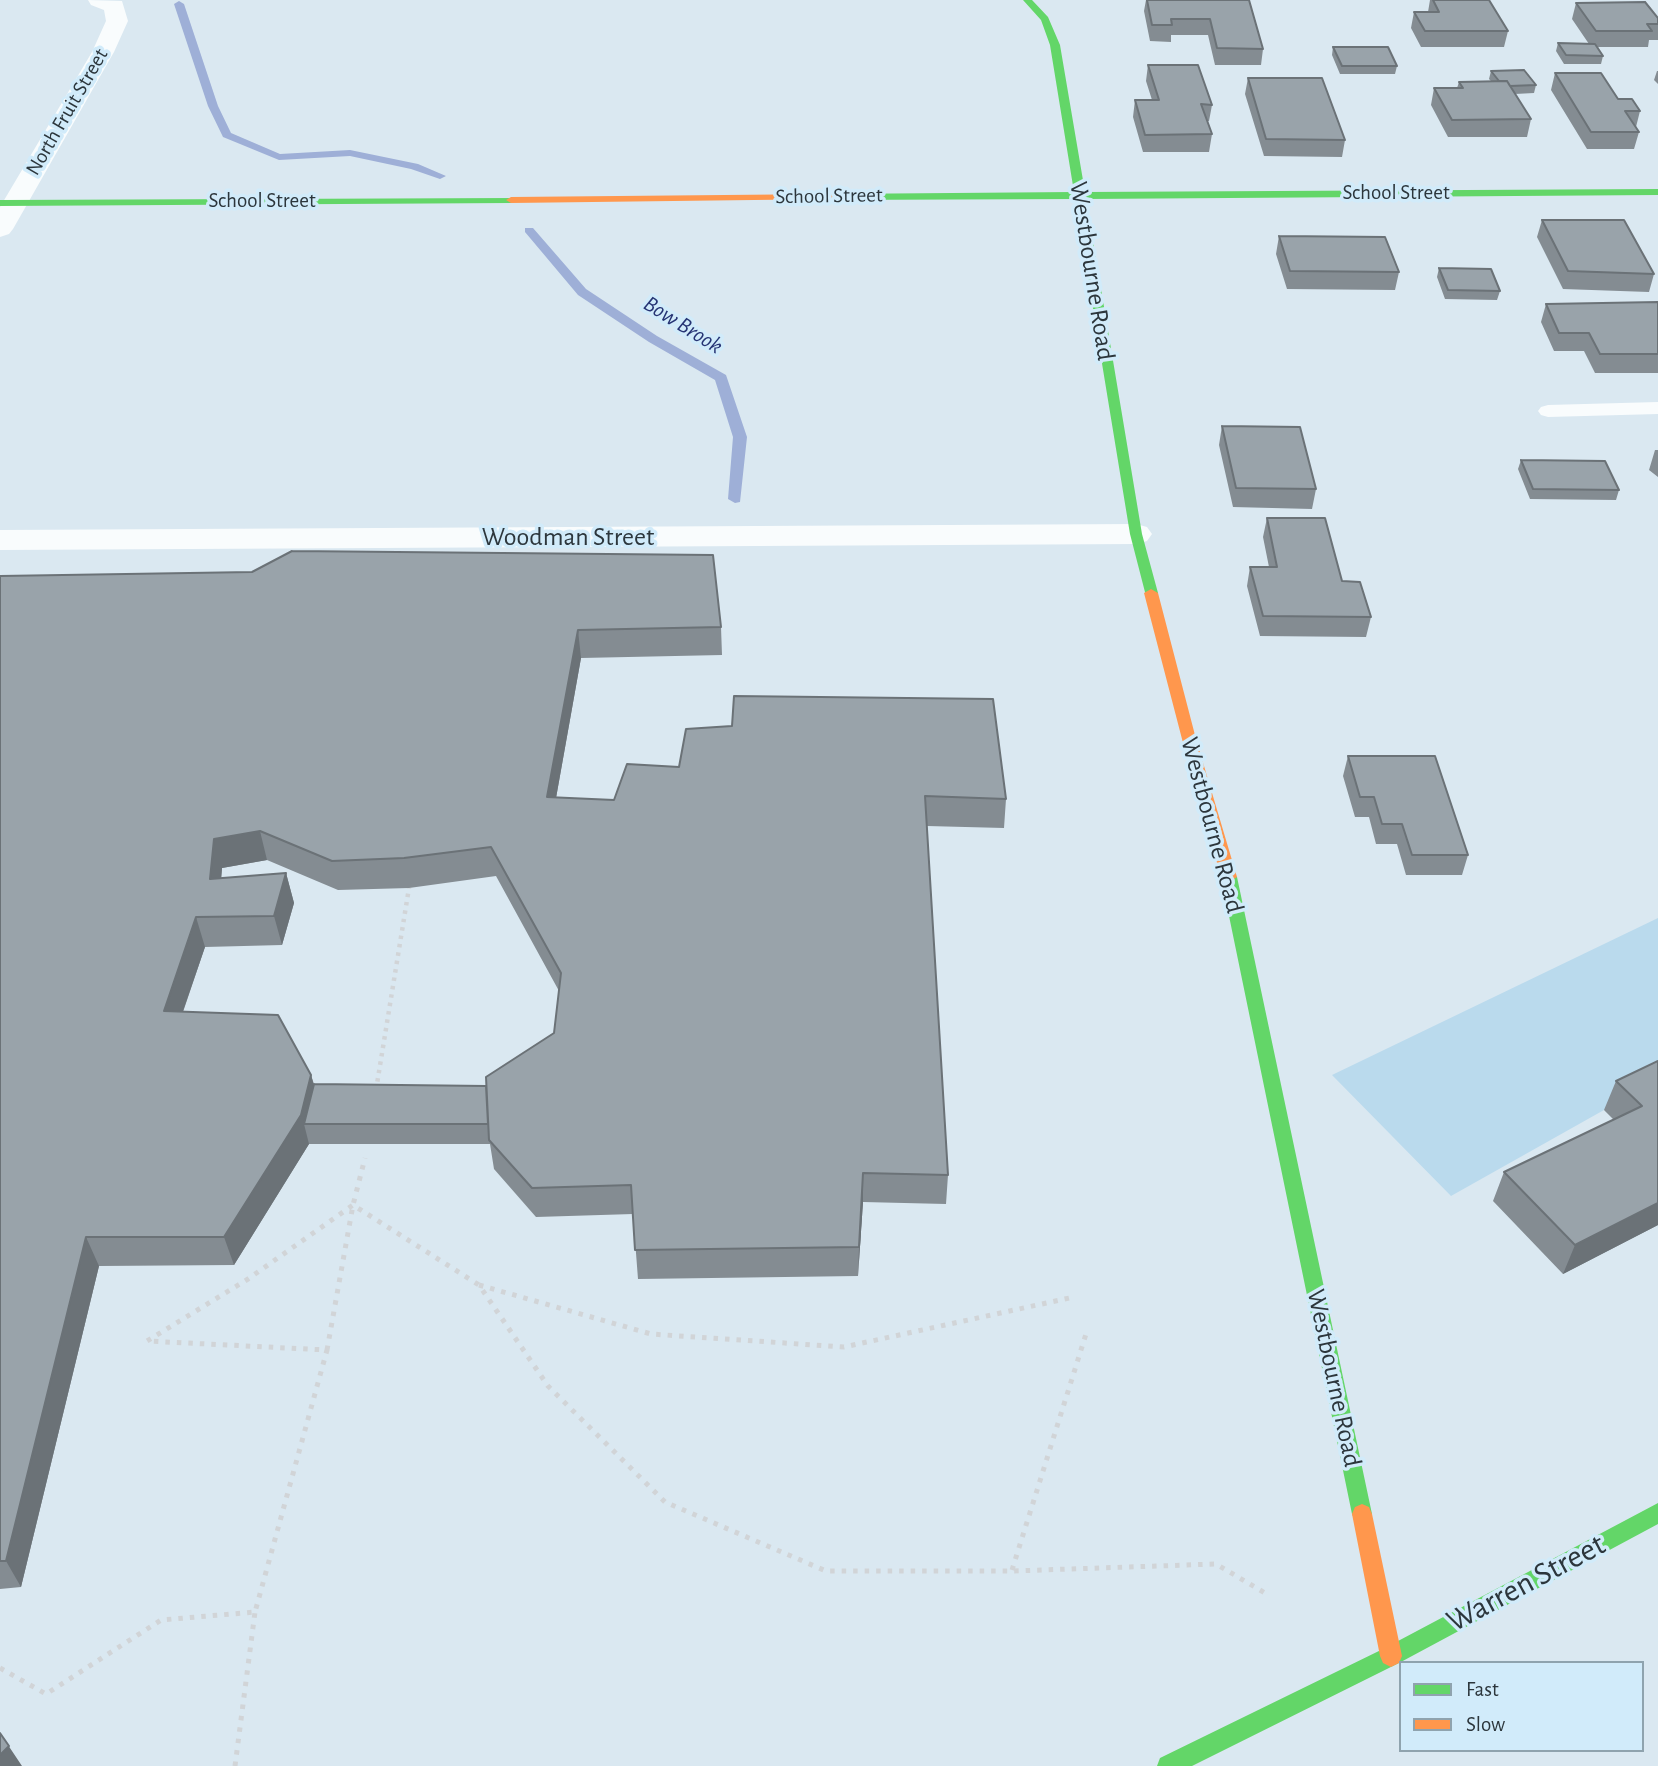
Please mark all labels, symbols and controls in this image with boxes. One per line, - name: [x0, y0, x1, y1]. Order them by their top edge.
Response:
- street label: North Fruit Street: [20, 44, 114, 180]
- street label: Westbourne Road: [1062, 179, 1122, 363]
- street label: School Street: [1342, 180, 1450, 206]
- street label: School Street: [775, 182, 883, 210]
- street label: School Street: [208, 188, 316, 214]
- water label: Bow Brook: [638, 290, 728, 360]
- street label: Woodman Street: [482, 521, 654, 553]
- street label: Westbourne Road: [1174, 734, 1250, 916]
- street label: Westbourne Road: [1300, 1286, 1368, 1470]
- street label: Warren Street: [1440, 1525, 1612, 1641]
- legend: [1399, 1661, 1644, 1752]
- text: Fast: [1466, 1679, 1499, 1700]
- text: Slow: [1466, 1714, 1505, 1735]

